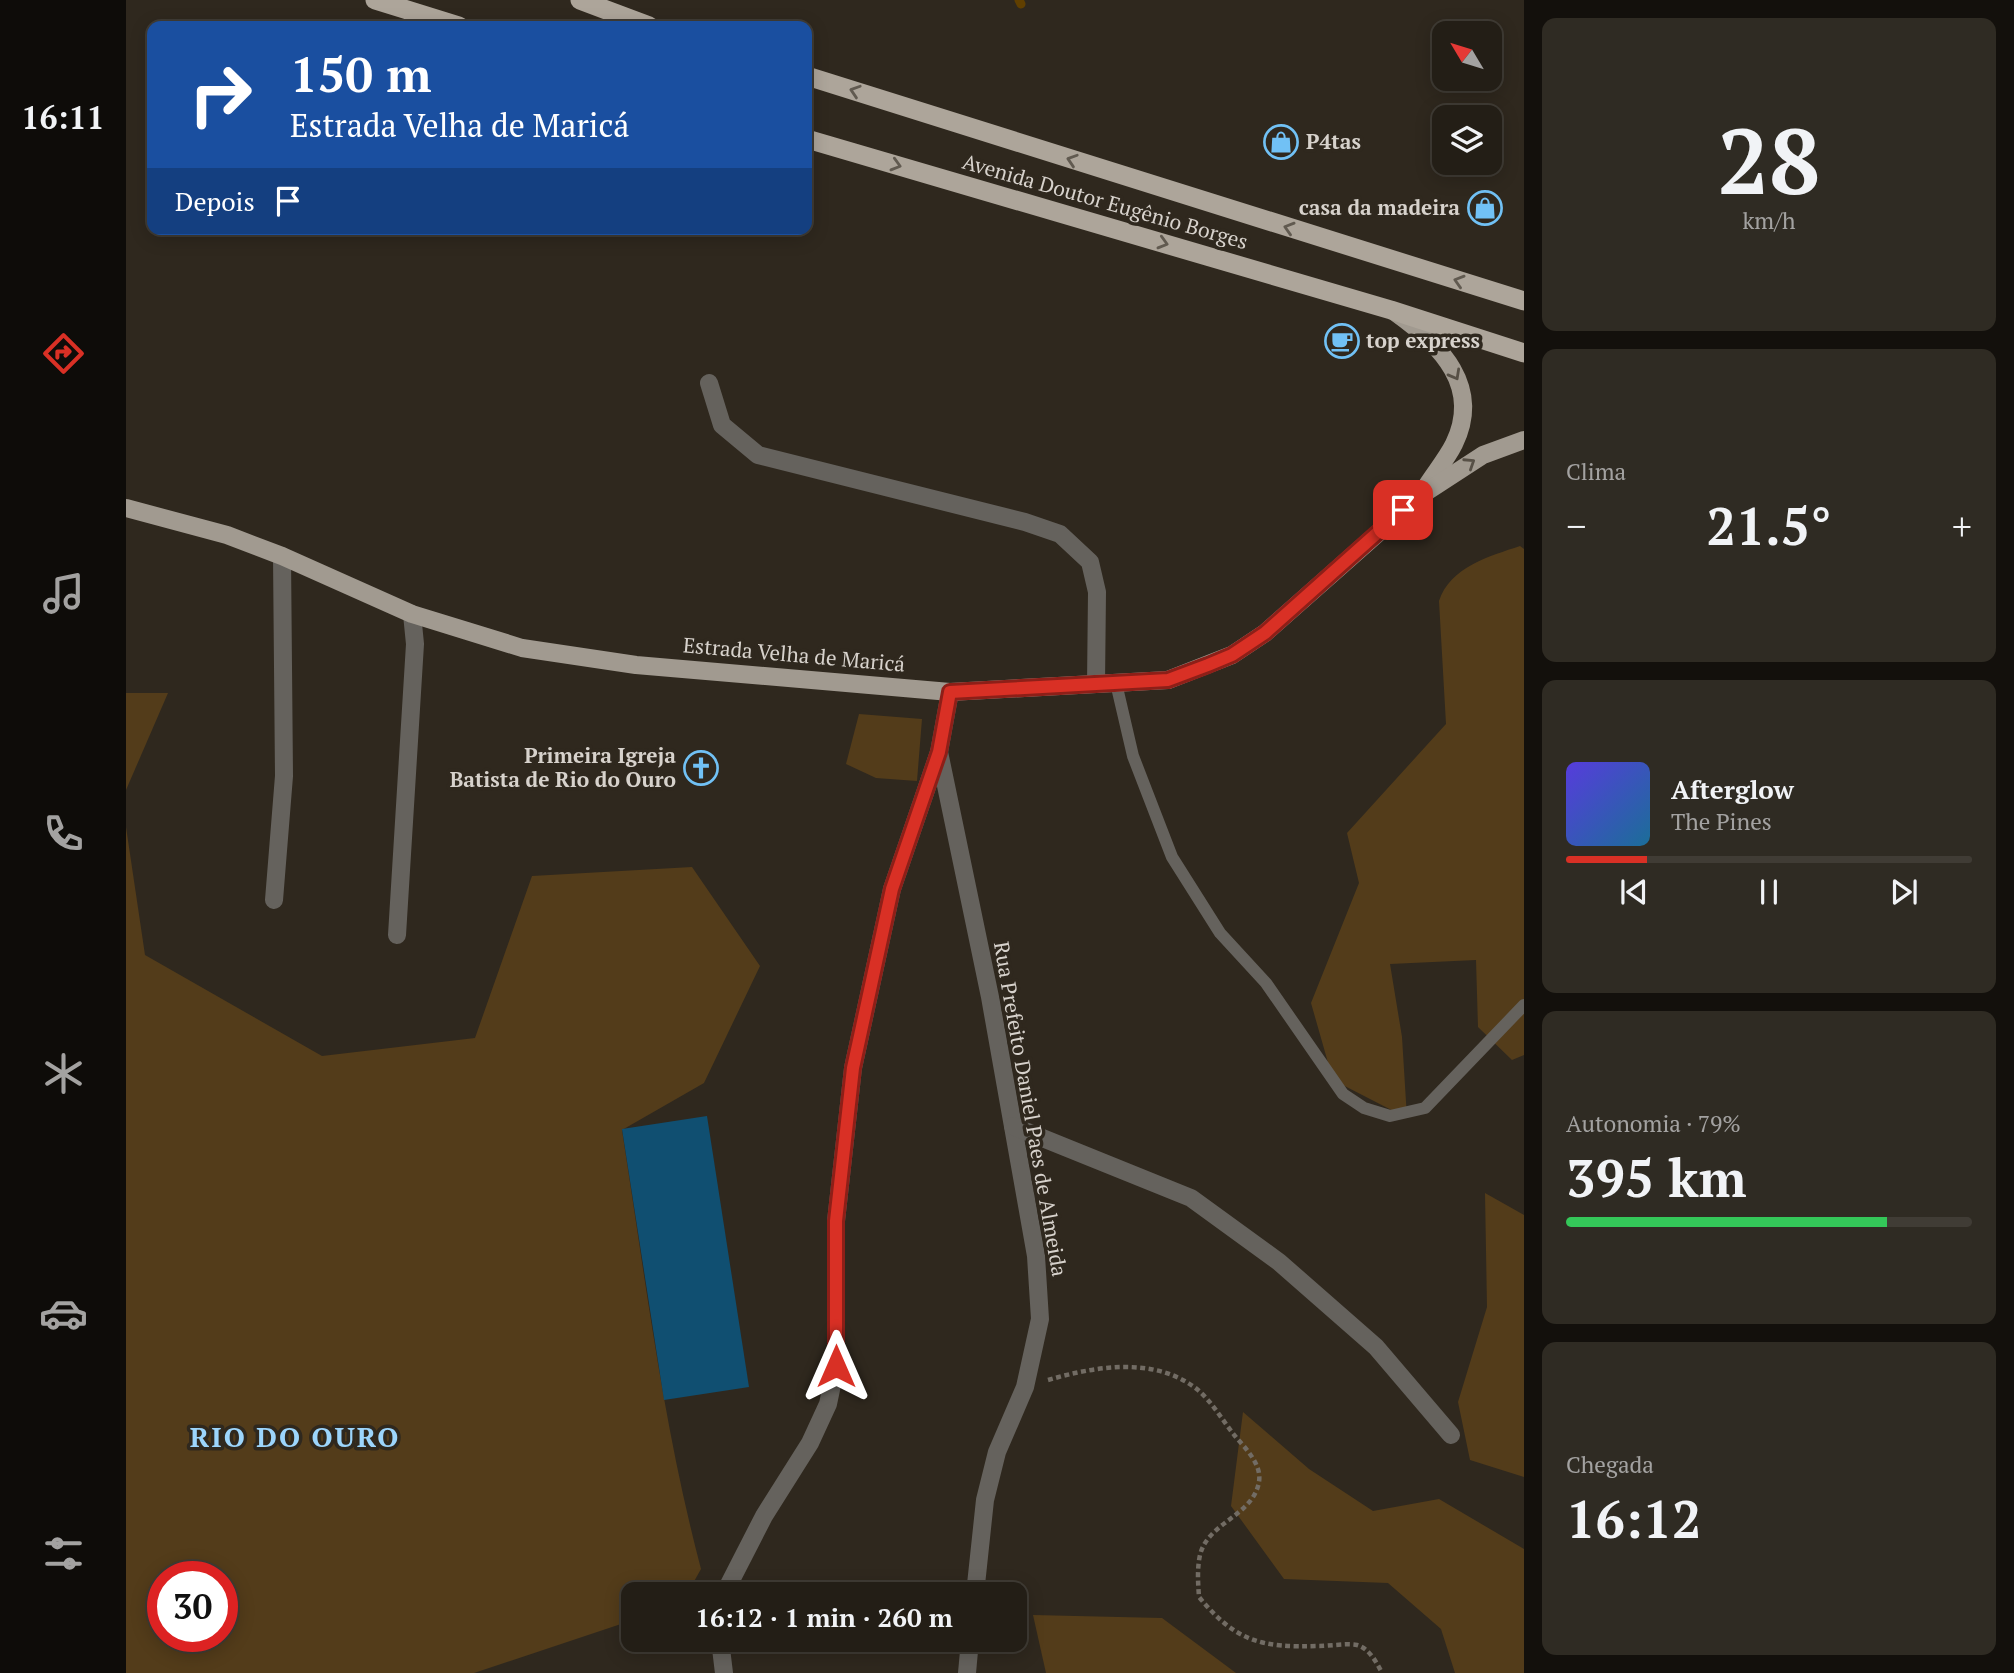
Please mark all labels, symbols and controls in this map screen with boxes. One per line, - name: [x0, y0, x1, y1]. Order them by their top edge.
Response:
- north arrow: [1432, 21, 1502, 91]
- map controls: [1432, 21, 1502, 175]
- text: 150 m: [290, 41, 432, 106]
- icon: right: [175, 49, 266, 140]
- one-way arrow: [849, 85, 861, 100]
- text: 16:11: [21, 96, 105, 138]
- text: 28: [1718, 99, 1820, 220]
- text: Estrada Velha de Maricá: [290, 104, 630, 146]
- button: layers: [1432, 105, 1502, 175]
- shop icon: P4tas: [1262, 123, 1300, 161]
- place label: P4tas: [1306, 127, 1361, 155]
- street label: Avenida Doutor Eugênio Borges: [959, 147, 1251, 255]
- one-way arrow: [1066, 154, 1079, 168]
- one-way arrow: [890, 156, 902, 171]
- icon: arrive: [269, 182, 307, 220]
- text: Depois: [175, 184, 255, 218]
- shop icon: casa da madeira: [1466, 189, 1504, 227]
- place label: casa da madeira: [1299, 193, 1460, 221]
- text: km/h: [1742, 205, 1796, 236]
- one-way arrow: [1283, 222, 1295, 237]
- one-way arrow: [1157, 235, 1169, 250]
- one-way arrow: [1453, 274, 1465, 289]
- cafe icon: top express: [1323, 322, 1361, 360]
- place label: top express: [1366, 326, 1480, 354]
- icon: directions: [39, 329, 88, 378]
- one-way arrow: [1447, 367, 1460, 380]
- text: Clima: [1566, 456, 1626, 487]
- one-way arrow: [1462, 459, 1475, 472]
- pin: [1373, 480, 1433, 540]
- icon: arrive: [1384, 491, 1422, 529]
- text: 21.5°: [1706, 491, 1832, 560]
- text: −: [1566, 501, 1586, 551]
- text: +: [1952, 501, 1972, 551]
- icon: music: [39, 569, 88, 618]
- street label: Estrada Velha de Maricá: [682, 630, 907, 678]
- place label: Primeira Igreja Batista de Rio do Ouro: [450, 741, 676, 793]
- church icon: Primeira Igreja Batista de Rio do Ouro: [682, 749, 720, 787]
- text: Afterglow: [1671, 772, 1794, 806]
- text: The Pines: [1671, 806, 1772, 837]
- icon: phone: [39, 809, 88, 858]
- icon: previous: [1615, 873, 1653, 911]
- icon: pause: [1750, 873, 1788, 911]
- icon: next: [1885, 873, 1923, 911]
- street label: Rua Prefeito Daniel Paes de Almeida: [988, 939, 1074, 1279]
- icon: climate: [39, 1049, 88, 1098]
- text: Autonomia · 79%: [1566, 1108, 1741, 1139]
- text: 395 km: [1566, 1143, 1747, 1212]
- icon: car: [39, 1289, 88, 1338]
- position arrow: [799, 1329, 873, 1403]
- district label: RIO DO OURO: [190, 1418, 400, 1455]
- text: Chegada: [1566, 1449, 1654, 1480]
- text: 16:12: [1566, 1484, 1701, 1553]
- icon: filters: [39, 1529, 88, 1578]
- speed limit sign: 30: [147, 1561, 238, 1652]
- text: 16:12 · 1 min · 260 m: [695, 1600, 953, 1634]

